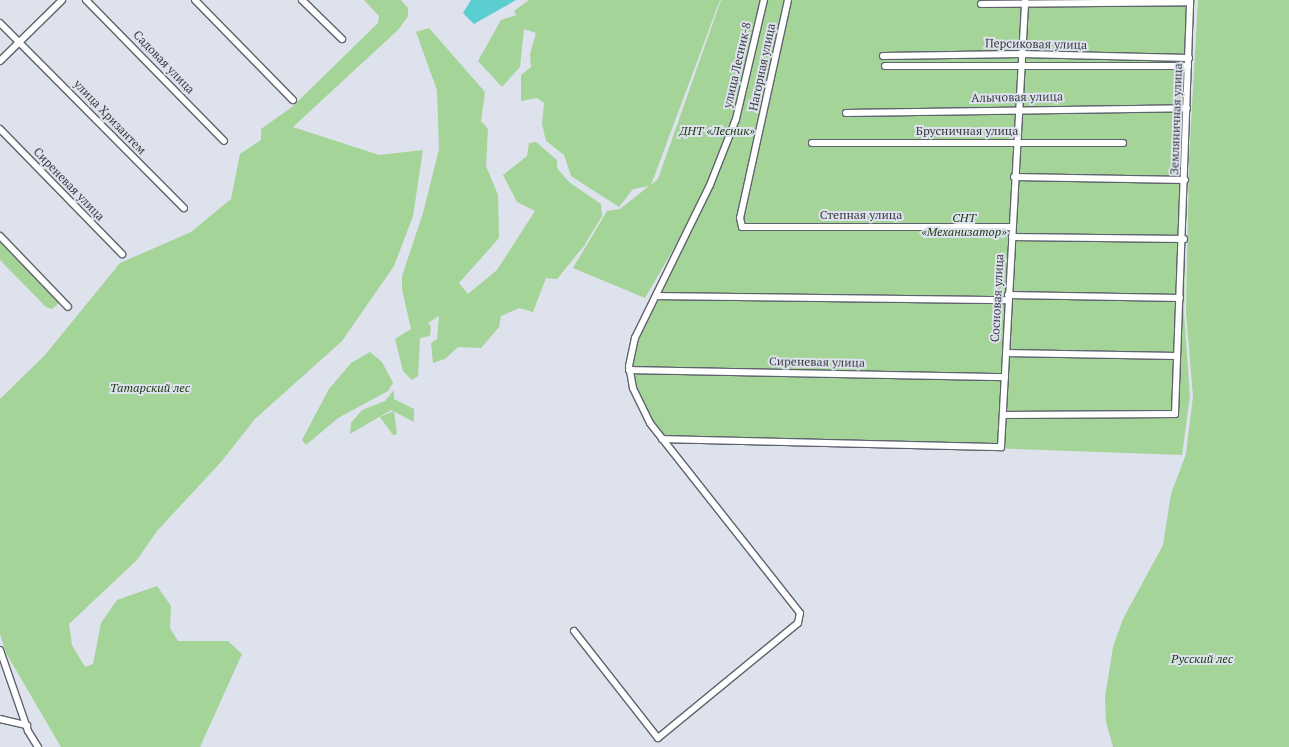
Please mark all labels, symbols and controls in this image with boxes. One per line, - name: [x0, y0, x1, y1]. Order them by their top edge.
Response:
- street label: улица Лесник-8: [720, 21, 754, 109]
- street label: Нагорная улица: [746, 22, 778, 112]
- street label: Садовая улица: [130, 27, 198, 97]
- street label: Персиковая улица: [985, 36, 1087, 52]
- street label: Земляничная улица: [1167, 63, 1185, 175]
- street label: улица Хризантем: [71, 77, 149, 157]
- street label: Алычовая улица: [971, 89, 1063, 105]
- park label: ДНТ «Лесник»: [679, 124, 755, 138]
- street label: Брусничная улица: [916, 124, 1018, 138]
- street label: Сиреневая улица: [30, 144, 108, 224]
- street label: Степная улица: [820, 208, 902, 222]
- park label: СНТ «Механизатор»: [921, 211, 1007, 239]
- street label: Сосновая улица: [987, 253, 1007, 343]
- street label: Сиреневая улица: [769, 354, 865, 370]
- park label: Татарский лес: [110, 381, 190, 395]
- park label: Русский лес: [1171, 652, 1233, 666]

